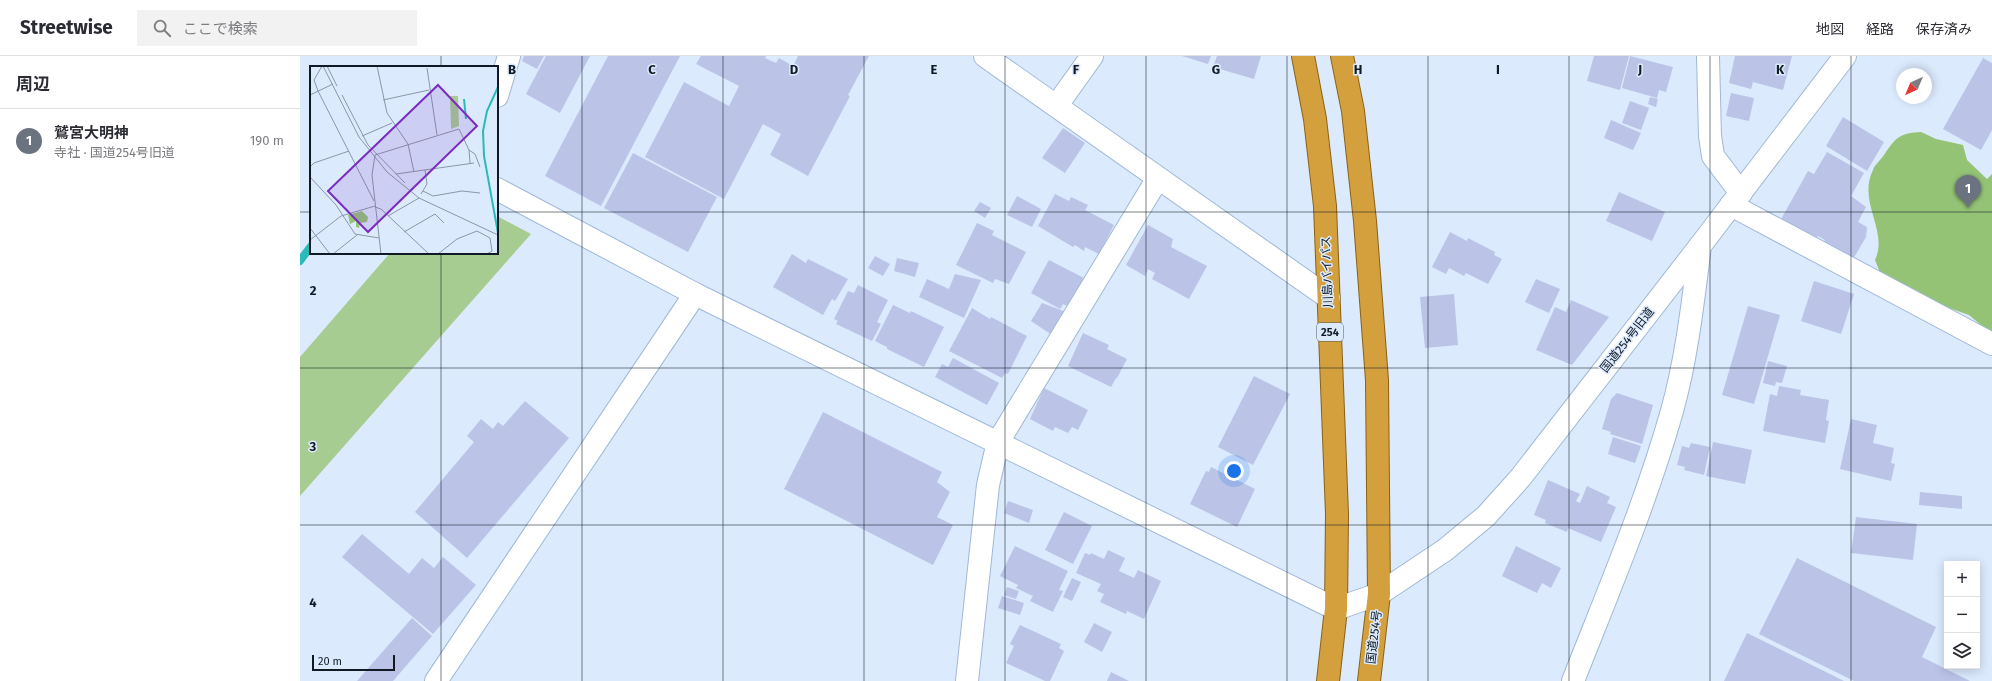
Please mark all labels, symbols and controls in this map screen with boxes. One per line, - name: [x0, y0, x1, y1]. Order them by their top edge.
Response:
- search box: [137, 10, 417, 46]
- text: Streetwise: [20, 16, 113, 39]
- icon: search: [151, 17, 173, 39]
- text: ここで検索: [183, 20, 258, 38]
- text: 地図: [1816, 21, 1844, 38]
- text: 経路: [1866, 21, 1894, 38]
- text: 保存済み: [1916, 21, 1972, 38]
- text: B: [508, 62, 516, 77]
- text: C: [648, 62, 656, 77]
- text: D: [790, 62, 799, 77]
- text: E: [931, 62, 938, 77]
- text: F: [1073, 62, 1080, 77]
- text: G: [1212, 62, 1220, 77]
- text: H: [1354, 62, 1362, 77]
- text: I: [1496, 62, 1500, 77]
- text: J: [1637, 62, 1642, 77]
- text: K: [1776, 62, 1785, 77]
- inset map: [310, 66, 498, 254]
- north arrow: [1896, 68, 1932, 104]
- text: 周辺: [16, 74, 50, 95]
- text: 鷲宮大明神: [54, 124, 129, 142]
- text: 1: [26, 133, 32, 148]
- text: 190 m: [250, 133, 284, 148]
- text: 寺社 · 国道254号旧道: [54, 145, 175, 160]
- pin: 1: [1955, 175, 1981, 208]
- street label: 川島バイパス: [1319, 236, 1335, 308]
- text: 2: [310, 283, 317, 298]
- street label: 国道254号旧道: [1597, 305, 1657, 375]
- road number: 254: [1317, 323, 1343, 341]
- text: 3: [309, 439, 317, 454]
- your location: [1224, 461, 1244, 481]
- map controls: [1944, 561, 1980, 669]
- button: +: [1944, 561, 1980, 597]
- text: 4: [309, 595, 317, 610]
- button: −: [1944, 597, 1980, 633]
- street label: 国道254号: [1364, 609, 1384, 665]
- button: layers: [1944, 633, 1980, 669]
- scale bar: [312, 653, 395, 672]
- text: 20 m: [318, 655, 342, 668]

